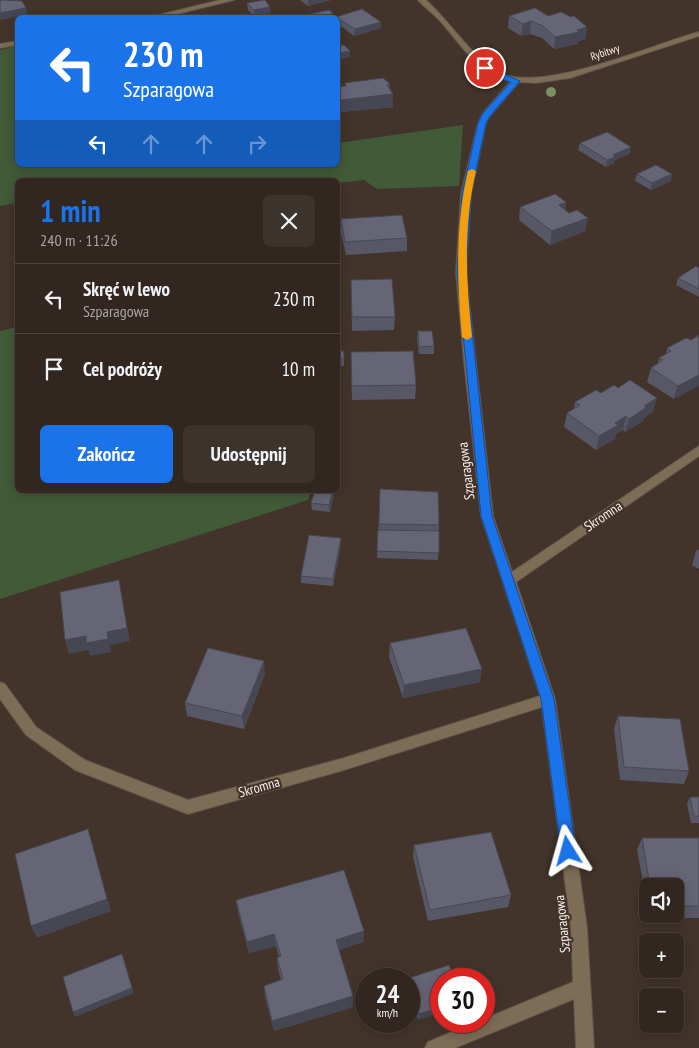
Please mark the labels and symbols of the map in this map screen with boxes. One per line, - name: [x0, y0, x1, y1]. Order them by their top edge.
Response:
- street label: Rybitwy: [589, 40, 622, 63]
- pin: [464, 47, 506, 89]
- street label: Szparagowa: [454, 441, 478, 501]
- street label: Skromna: [580, 497, 626, 535]
- street label: Skromna: [236, 773, 282, 801]
- position arrow: [541, 824, 593, 876]
- street label: Szparagowa: [550, 894, 574, 954]
- speed limit sign: 30: [430, 968, 495, 1033]

